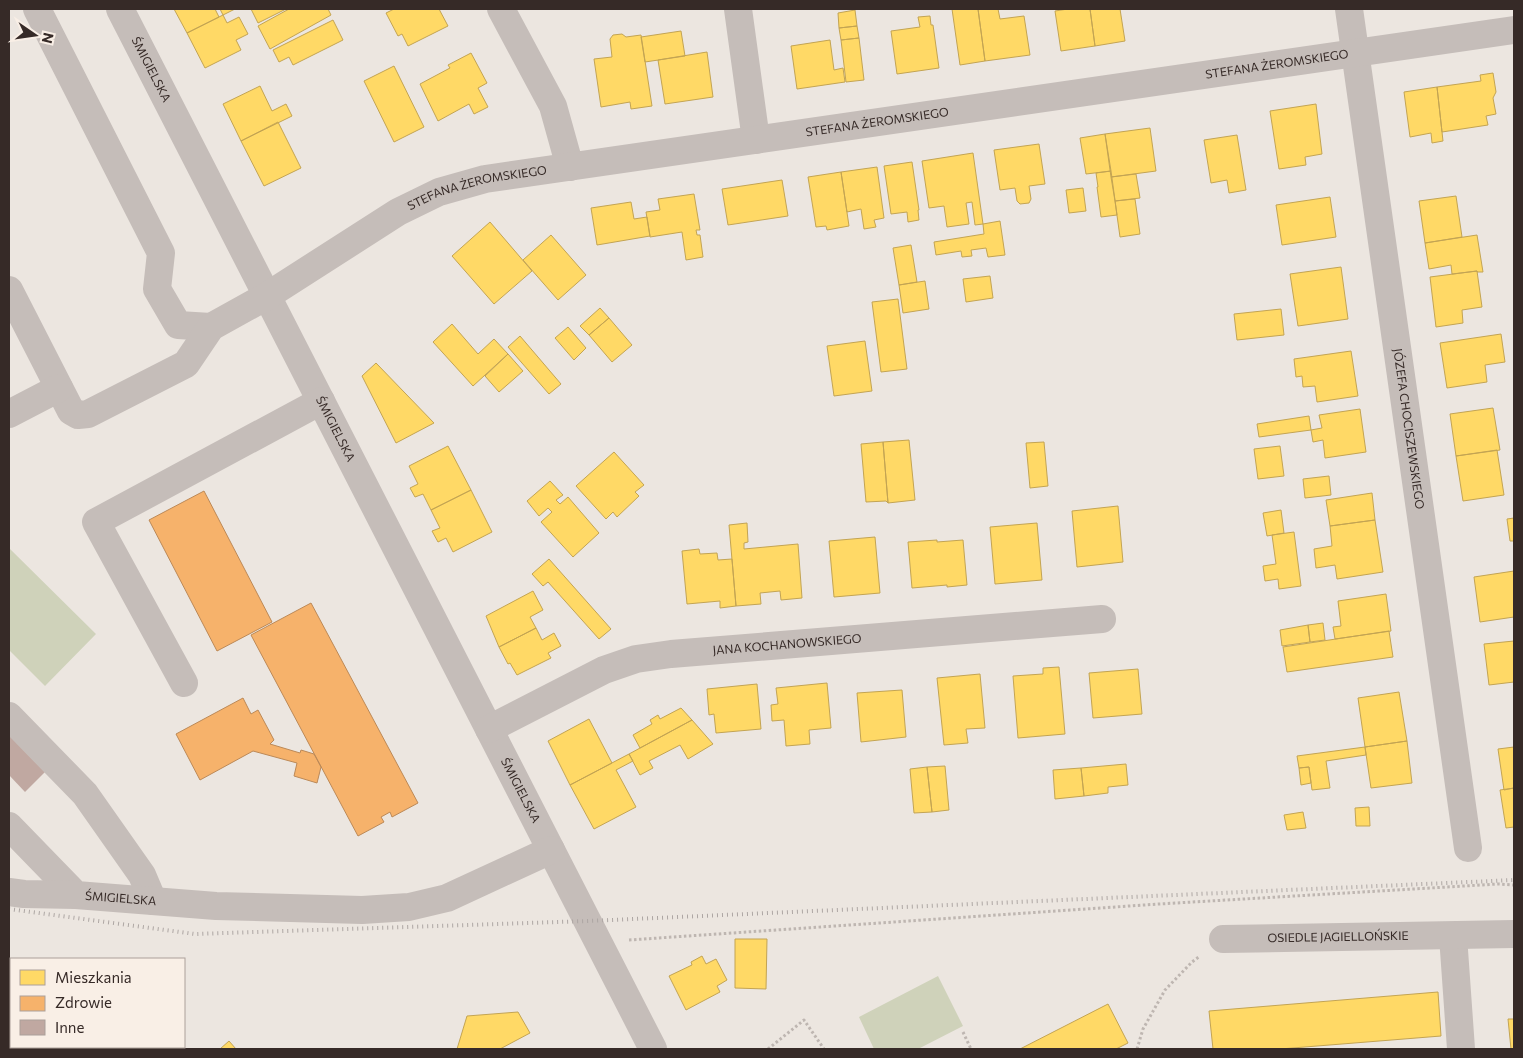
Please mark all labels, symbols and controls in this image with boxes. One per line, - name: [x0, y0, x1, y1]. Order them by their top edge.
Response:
- north arrow: [10, 10, 60, 60]
- text: N: [39, 31, 58, 45]
- street label: ŚMIGIELSKA: [129, 34, 174, 104]
- street label: STEFANA ŻEROMSKIEGO: [1204, 46, 1349, 81]
- street label: STEFANA ŻEROMSKIEGO: [805, 104, 950, 139]
- street label: STEFANA ŻEROMSKIEGO: [405, 162, 548, 212]
- street label: JÓZEFA CHOCISZEWSKIEGO: [1390, 347, 1428, 510]
- street label: ŚMIGIELSKA: [314, 394, 359, 464]
- street label: JANA KOCHANOWSKIEGO: [712, 631, 862, 658]
- street label: ŚMIGIELSKA: [499, 755, 544, 825]
- street label: ŚMIGIELSKA: [85, 888, 157, 907]
- street label: OSIEDLE JAGIELLOŃSKIE: [1267, 928, 1409, 944]
- legend: [10, 958, 185, 1048]
- text: Mieszkania: [55, 968, 132, 986]
- text: Zdrowie: [55, 993, 112, 1011]
- text: Inne: [55, 1018, 84, 1036]

